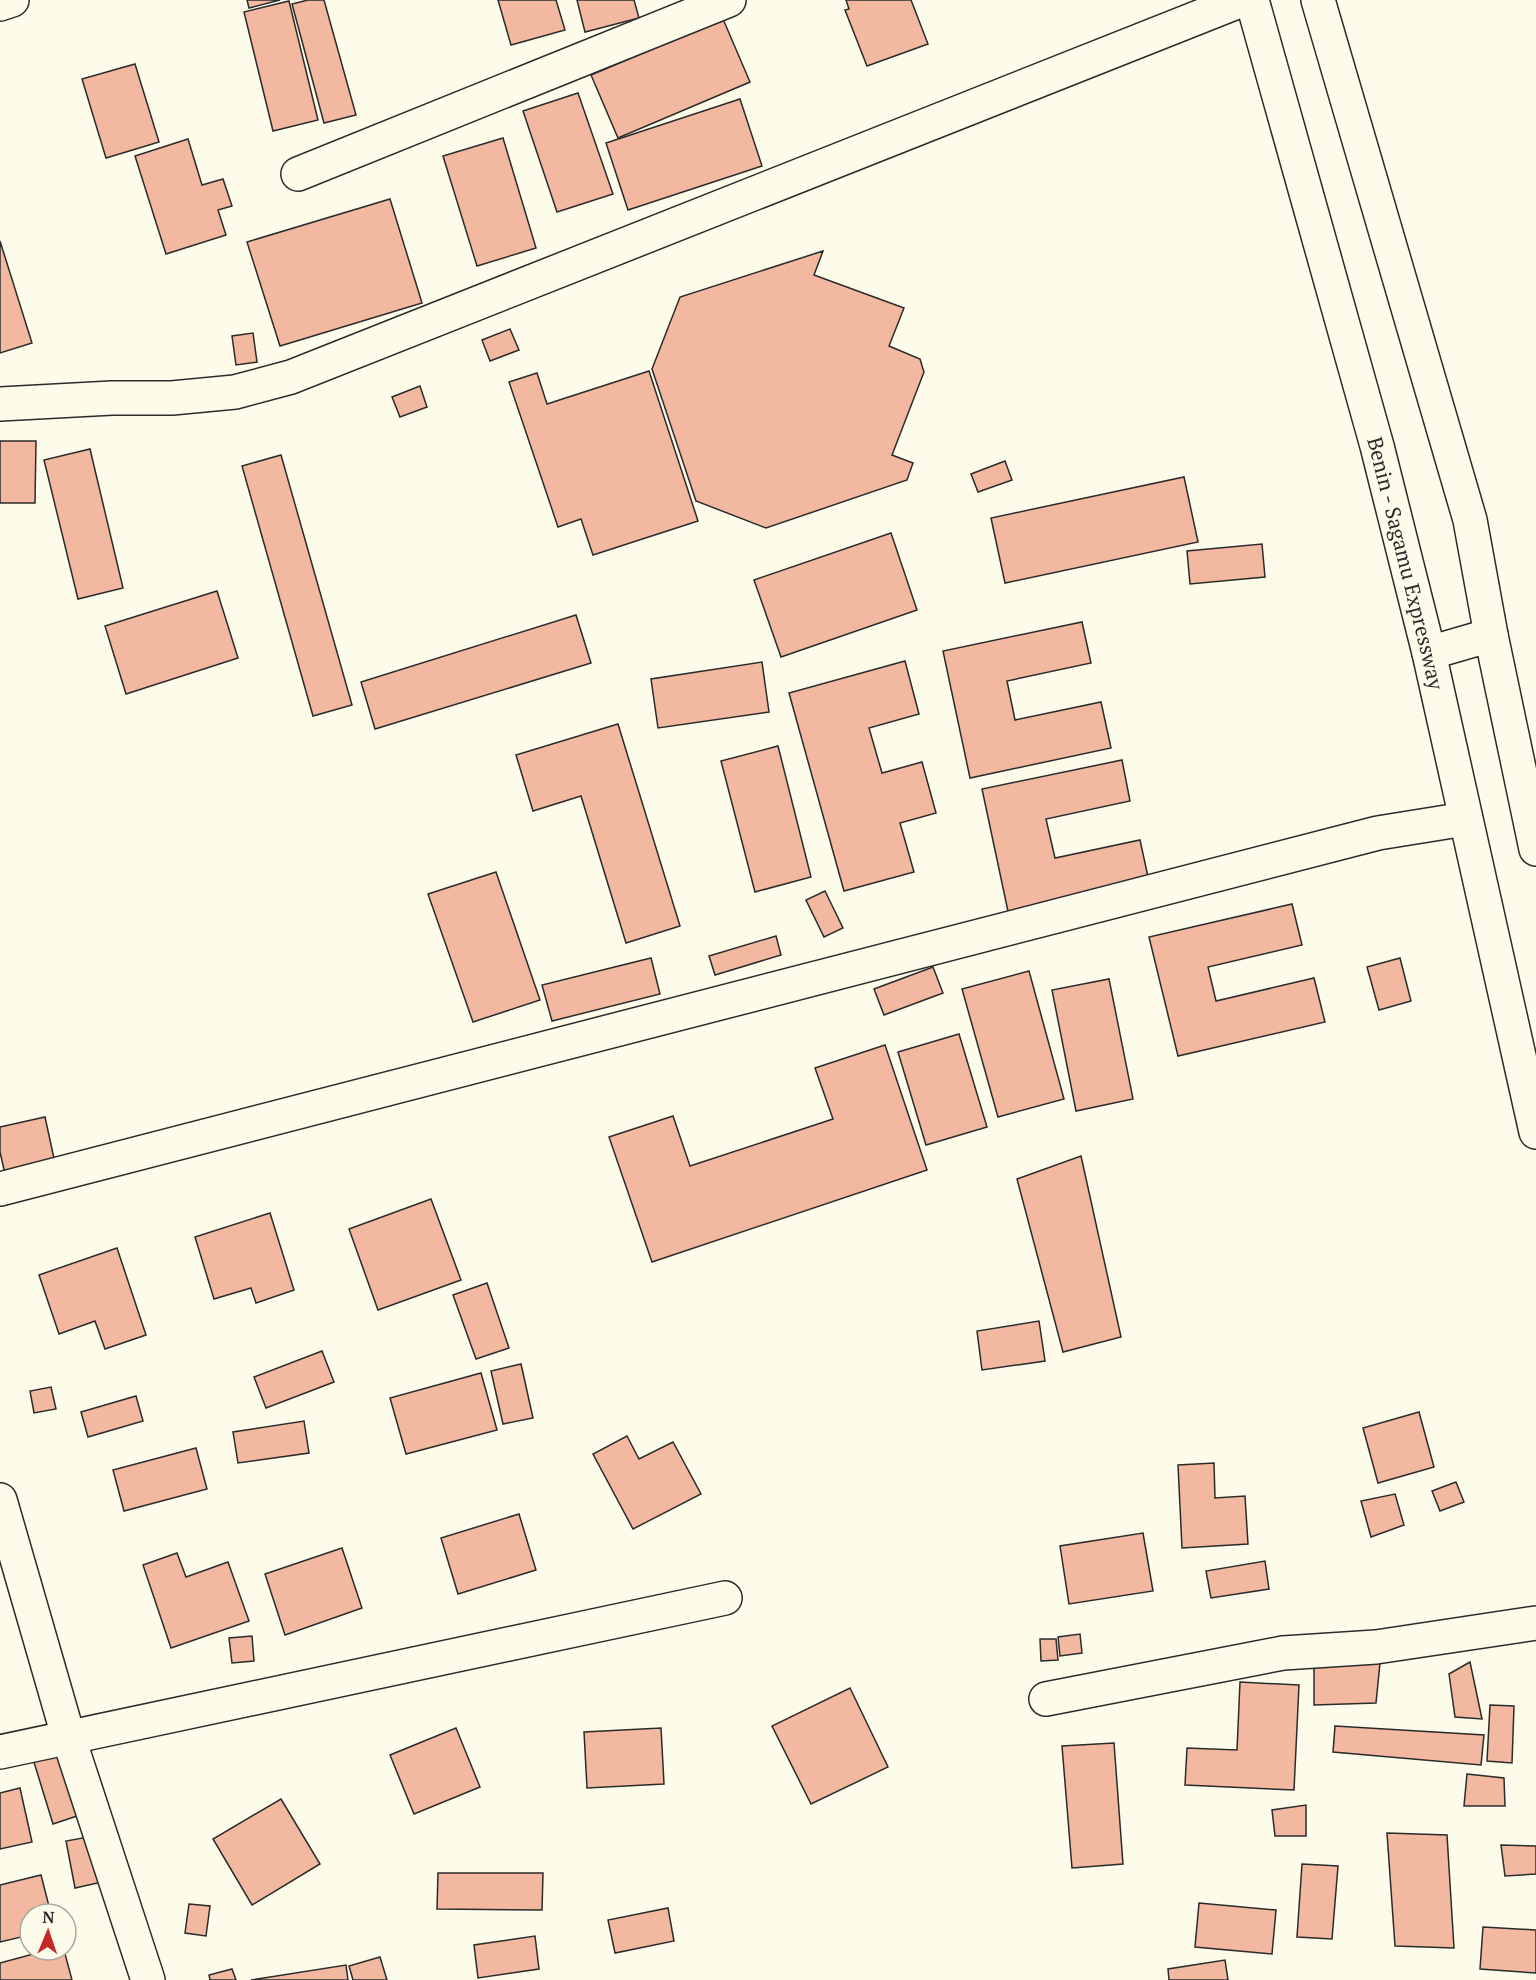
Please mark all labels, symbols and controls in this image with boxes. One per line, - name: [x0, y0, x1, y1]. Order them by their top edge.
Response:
- street label: Benin - Sagamu Expressway: [1361, 434, 1451, 693]
- north arrow: [18, 1902, 78, 1962]
- text: N: [42, 1906, 55, 1928]

